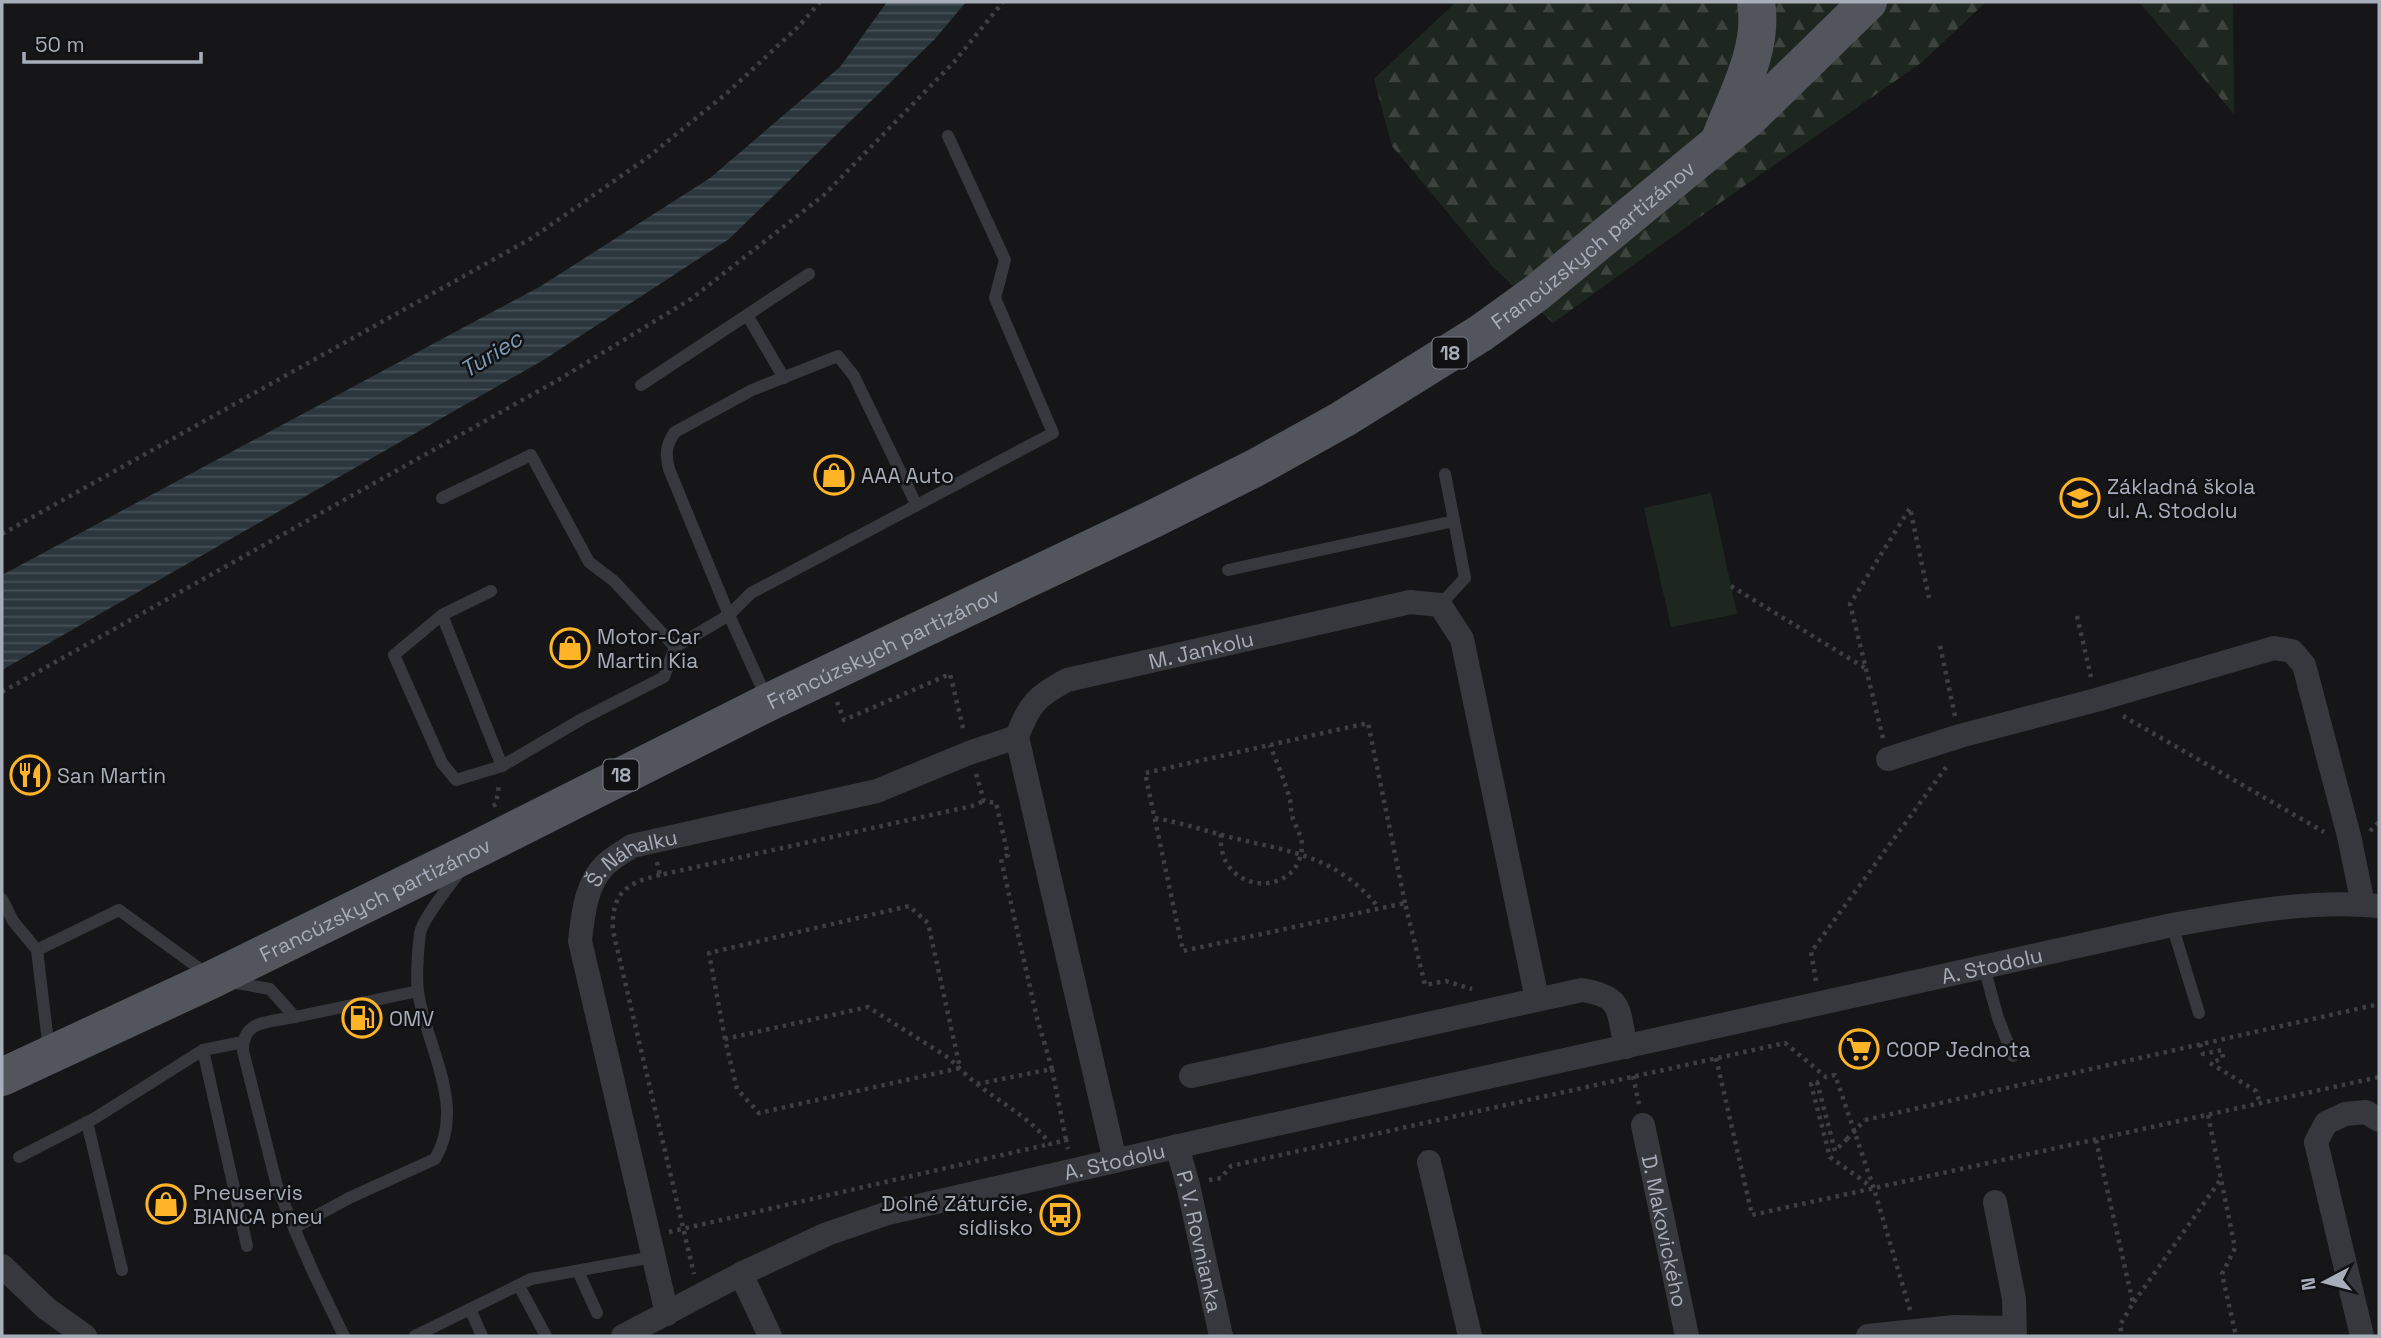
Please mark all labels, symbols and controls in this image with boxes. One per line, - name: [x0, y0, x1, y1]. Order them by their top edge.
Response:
- scale bar: [24, 21, 201, 65]
- text: 50 m: [35, 31, 85, 58]
- street label: Francúzskych partizánov: [1485, 154, 1700, 335]
- water label: Turiec: [454, 323, 529, 385]
- road number: 18: [1432, 338, 1468, 368]
- shop icon: AAA Auto: [813, 454, 855, 496]
- place label: AAA Auto: [861, 462, 954, 489]
- place label: Základná škola ul. A. Stodolu: [2107, 473, 2255, 524]
- school or university icon: Základná škola ul. A. Stodolu: [2059, 477, 2101, 519]
- street label: Francúzskych partizánov: [762, 581, 1004, 715]
- place label: Motor-Car Martin Kia: [597, 623, 701, 674]
- street label: M. Jankolu: [1146, 625, 1256, 675]
- shop icon: Motor-Car Martin Kia: [549, 627, 591, 669]
- restaurant icon: San Martin: [9, 754, 51, 796]
- road number: 18: [604, 760, 638, 790]
- place label: San Martin: [57, 762, 166, 789]
- street label: Š. Náhalku: [579, 823, 680, 891]
- street label: Francúzskych partizánov: [255, 831, 495, 968]
- street label: A. Stodolu: [1939, 941, 2045, 989]
- fuel station icon: OMV: [341, 997, 383, 1039]
- place label: OMV: [389, 1005, 434, 1032]
- supermarket icon: COOP Jednota: [1838, 1028, 1880, 1070]
- place label: COOP Jednota: [1886, 1036, 2031, 1063]
- street label: A. Stodolu: [1061, 1136, 1168, 1186]
- street label: D. Makovického: [1636, 1152, 1694, 1309]
- street label: P. V. Rovnianka: [1171, 1167, 1229, 1315]
- place label: Pneuservis BIANCA pneu: [193, 1179, 323, 1230]
- shop icon: Pneuservis BIANCA pneu: [145, 1183, 187, 1225]
- place label: Dolné Záturčie, sídlisko: [881, 1190, 1033, 1241]
- bus stop icon: Dolné Záturčie, sídlisko: [1039, 1194, 1081, 1236]
- north arrow: [2290, 1247, 2360, 1317]
- text: N: [2295, 1276, 2322, 1292]

